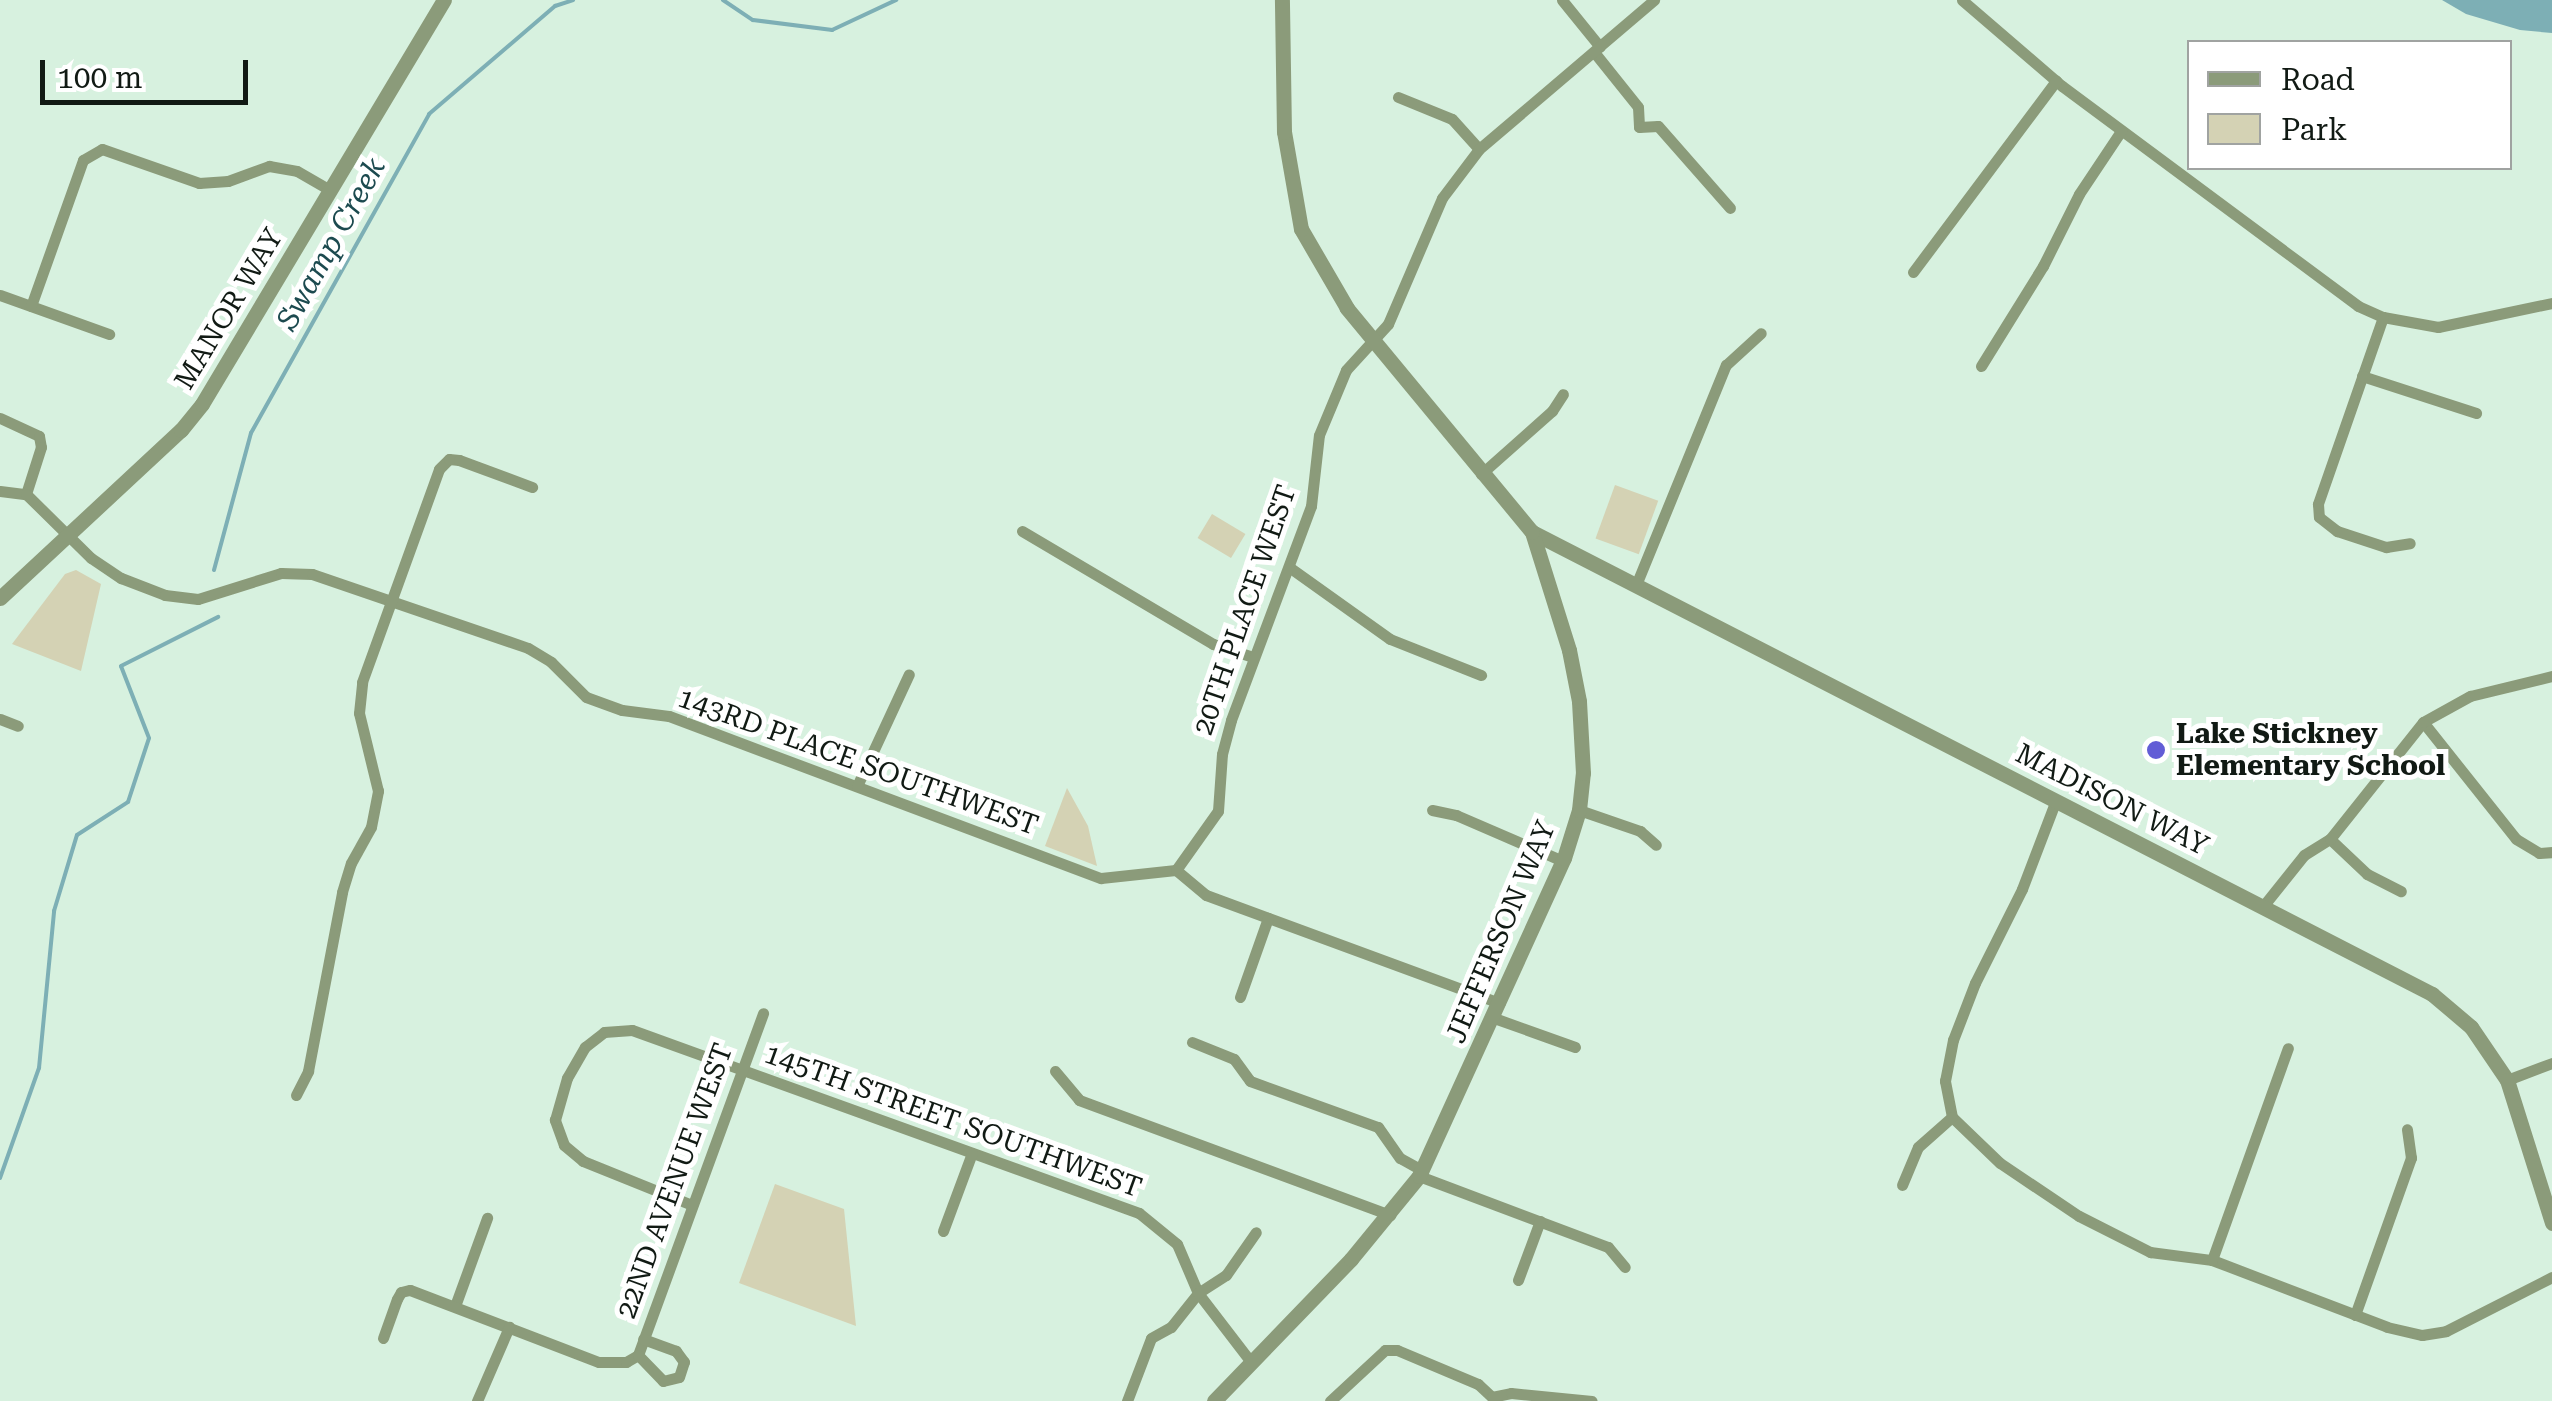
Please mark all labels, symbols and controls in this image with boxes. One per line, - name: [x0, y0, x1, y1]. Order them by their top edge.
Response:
- scale bar: [45, 40, 252, 102]
- legend: [2187, 40, 2512, 170]
- text: 100 m: [57, 60, 142, 95]
- text: Road: [2281, 62, 2355, 97]
- text: Park: [2281, 112, 2347, 147]
- water label: Swamp Creek: [269, 152, 393, 336]
- street label: MANOR WAY: [168, 222, 290, 396]
- street label: 20TH PLACE WEST: [1186, 481, 1304, 739]
- street label: 143RD PLACE SOUTHWEST: [673, 681, 1043, 843]
- place label: Lake Stickney Elementary School: [2176, 717, 2445, 783]
- street label: MADISON WAY: [2010, 737, 2214, 863]
- marker: Lake Stickney Elementary School: [2145, 739, 2167, 761]
- street label: JEFFERSON WAY: [1439, 816, 1563, 1048]
- street label: 145TH STREET SOUTHWEST: [760, 1037, 1146, 1205]
- street label: 22ND AVENUE WEST: [610, 1039, 740, 1323]

